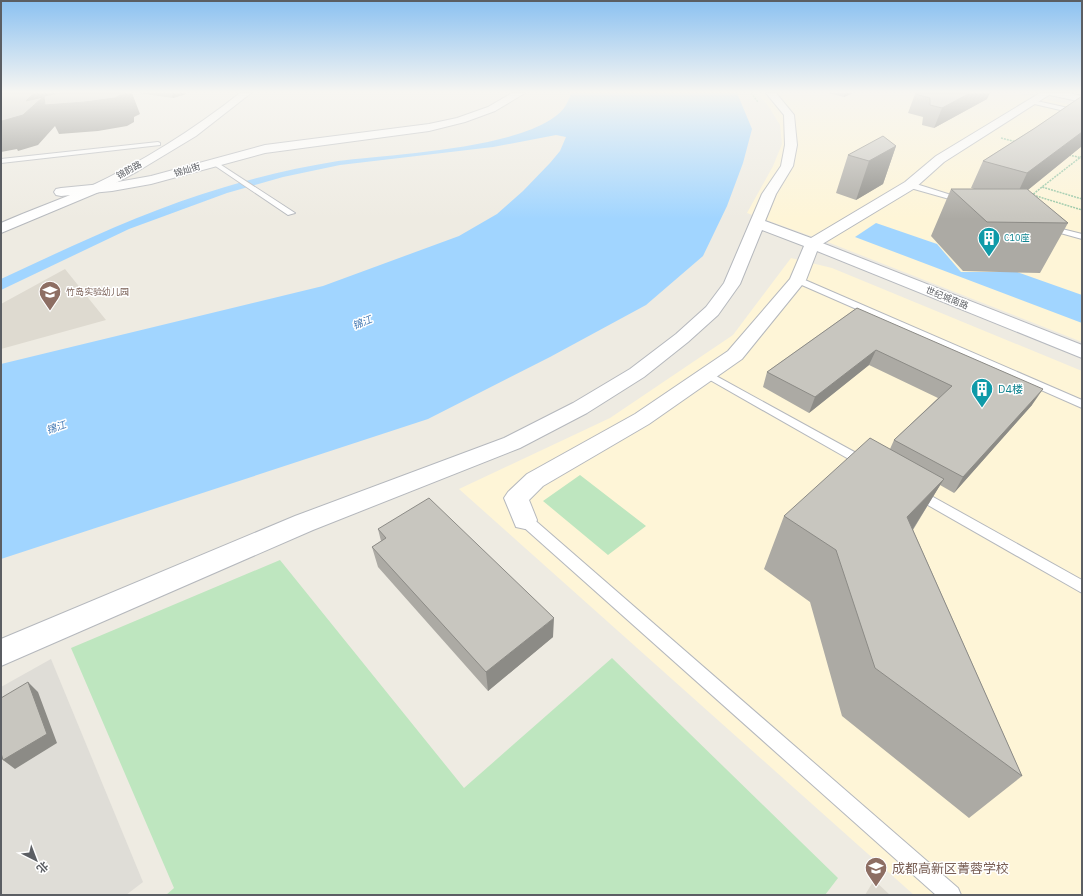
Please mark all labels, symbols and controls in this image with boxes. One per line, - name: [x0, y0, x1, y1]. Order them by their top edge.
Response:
- street label: 锦韵路: [114, 158, 143, 181]
- street label: 锦灿街: [172, 160, 201, 179]
- building icon: C10座: [976, 225, 1002, 258]
- place label: C10座: [1004, 232, 1029, 243]
- school or university icon: 竹岛实验幼儿园: [37, 279, 63, 312]
- street label: 世纪城南路: [924, 284, 970, 311]
- place label: 竹岛实验幼儿园: [66, 286, 129, 297]
- water label: 锦江: [350, 312, 375, 332]
- building icon: D4楼: [969, 376, 995, 409]
- place label: D4楼: [998, 382, 1023, 396]
- water label: 锦江: [45, 418, 69, 437]
- north arrow: [16, 840, 56, 880]
- school or university icon: 成都高新区菁蓉学校: [863, 855, 889, 888]
- text: 北: [34, 859, 51, 876]
- place label: 成都高新区菁蓉学校: [892, 860, 1009, 877]

